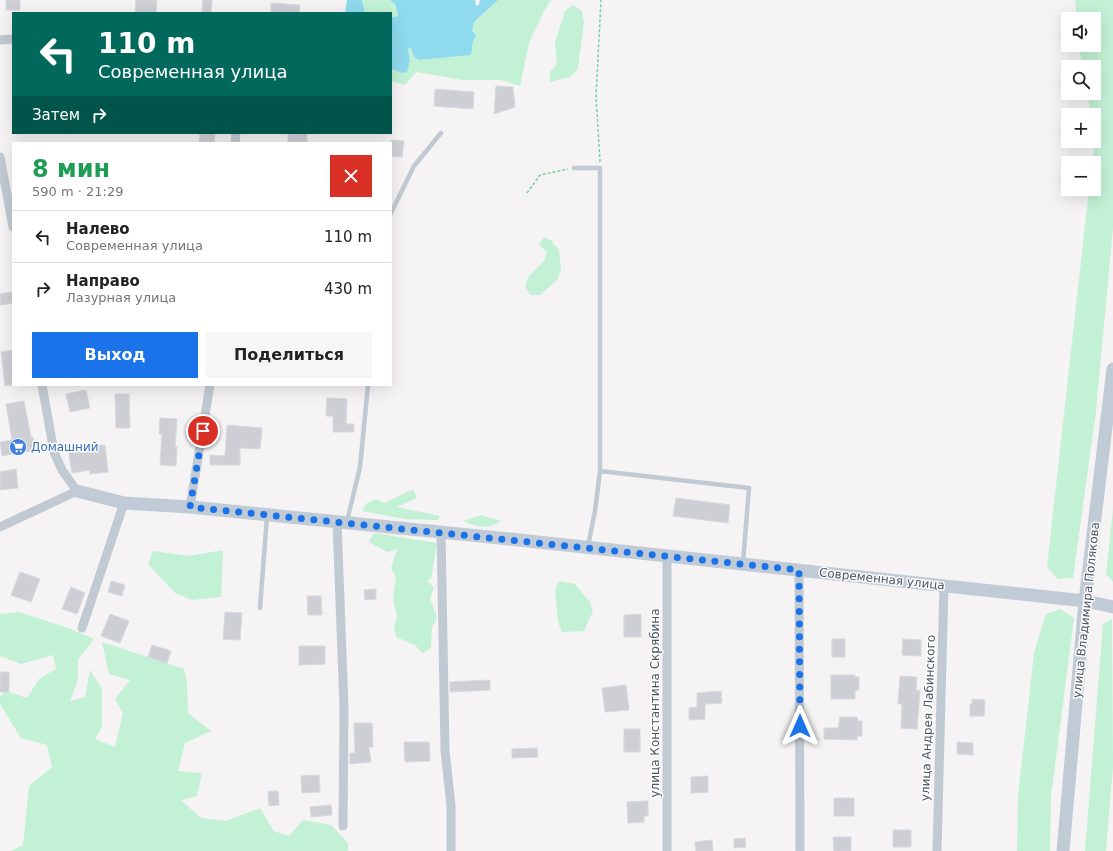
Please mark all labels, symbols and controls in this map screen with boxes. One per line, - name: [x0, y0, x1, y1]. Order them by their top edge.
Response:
- map controls: [1061, 12, 1101, 196]
- button: sound: [1061, 12, 1101, 52]
- text: 110 m: [98, 27, 195, 60]
- icon: left: [32, 28, 84, 80]
- button: search: [1061, 60, 1101, 100]
- text: Современная улица: [98, 61, 288, 82]
- icon: right: [88, 104, 110, 126]
- text: Затем: [32, 106, 80, 124]
- button: +: [1061, 108, 1101, 148]
- text: 8 мин: [32, 155, 110, 183]
- button: close: [330, 155, 372, 197]
- button: −: [1061, 156, 1101, 196]
- text: 590 m · 21:29: [32, 184, 123, 199]
- text: Налево: [66, 220, 130, 238]
- icon: left: [32, 226, 54, 248]
- text: 110 m: [324, 228, 372, 246]
- text: Современная улица: [66, 238, 203, 253]
- text: Направо: [66, 272, 140, 290]
- icon: right: [32, 278, 54, 300]
- text: 430 m: [324, 280, 372, 298]
- text: Лазурная улица: [66, 290, 176, 305]
- button: Выход: [32, 332, 198, 378]
- button: Поделиться: [206, 332, 372, 378]
- pin: [186, 414, 220, 448]
- icon: arrive: [192, 420, 214, 442]
- supermarket icon: Домашний: [8, 437, 28, 457]
- place label: Домашний: [31, 440, 99, 454]
- street label: улица Владимира Полякова: [1070, 521, 1102, 699]
- street label: Современная улица: [818, 565, 946, 593]
- street label: улица Константина Скрябина: [648, 608, 662, 798]
- street label: улица Андрея Лабинского: [918, 635, 938, 801]
- position arrow: [779, 705, 821, 747]

